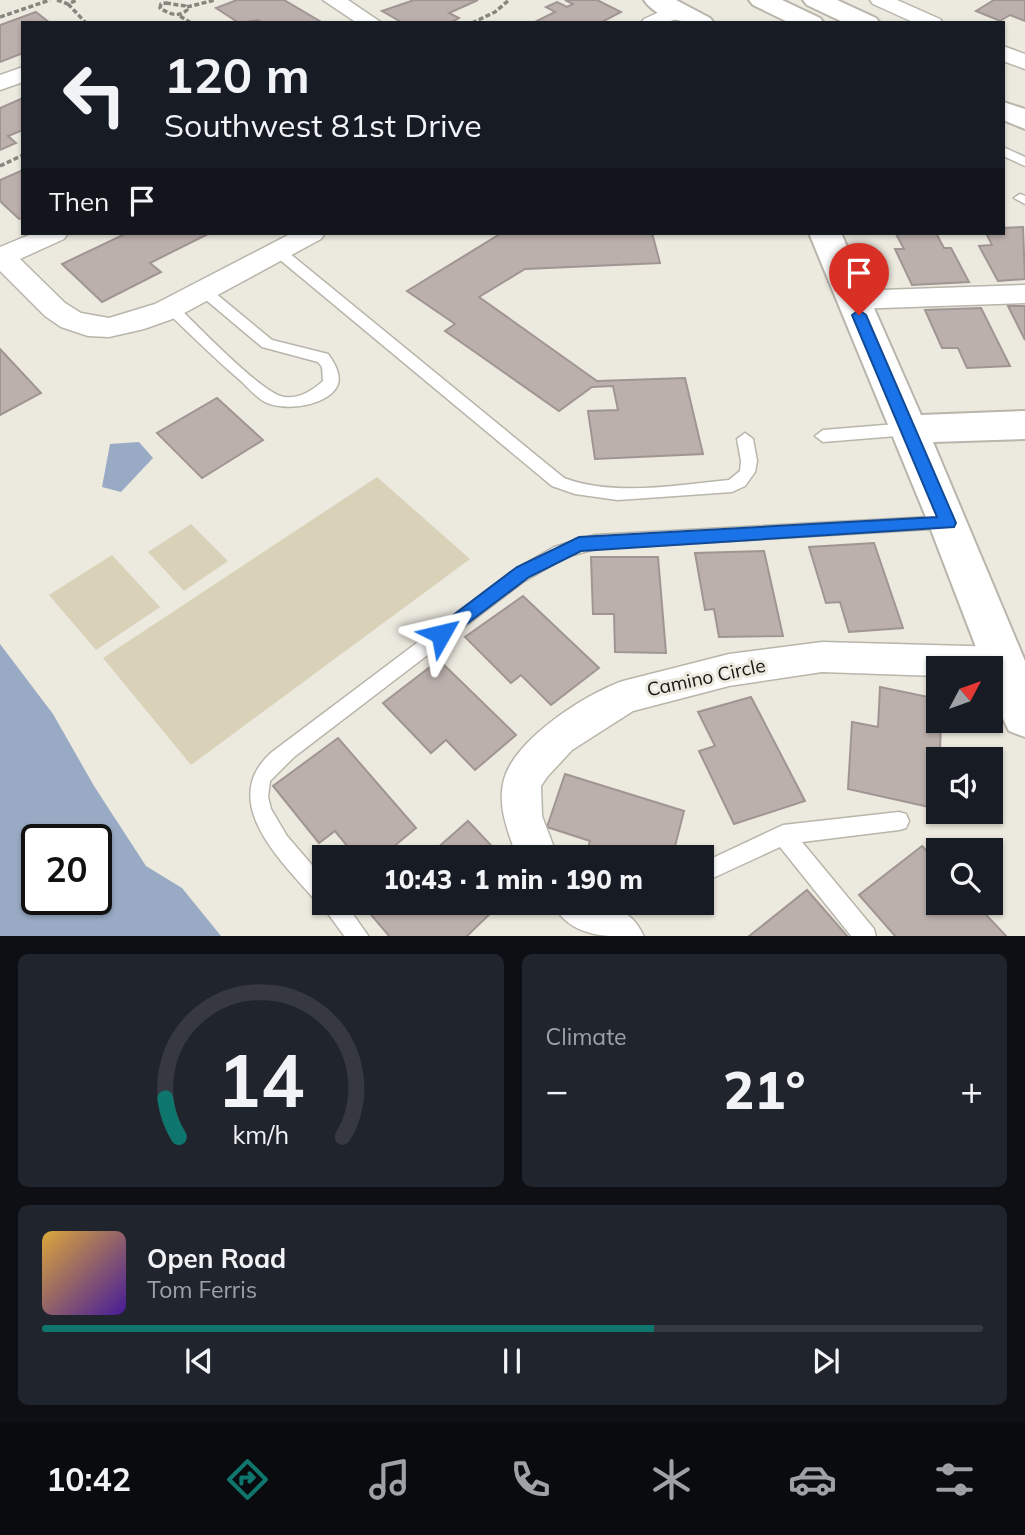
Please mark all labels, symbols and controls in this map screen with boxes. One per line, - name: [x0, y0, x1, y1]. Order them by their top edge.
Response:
- text: 120 m: [164, 44, 310, 105]
- icon: left: [49, 49, 140, 140]
- text: Southwest 81st Drive: [164, 105, 482, 145]
- icon: arrive: [123, 182, 161, 220]
- text: Then: [49, 185, 109, 218]
- pin: [829, 243, 889, 315]
- icon: arrive: [840, 254, 878, 292]
- position arrow: [404, 597, 478, 671]
- street label: Camino Circle: [644, 653, 768, 701]
- north arrow: [926, 656, 1003, 733]
- map controls: [926, 656, 1003, 915]
- button: sound: [926, 747, 1003, 824]
- speed limit sign: 20: [21, 824, 112, 915]
- button: search: [926, 838, 1003, 915]
- text: 10:43 · 1 min · 190 m: [383, 863, 643, 896]
- text: Climate: [546, 1022, 627, 1051]
- text: 14: [217, 1034, 304, 1125]
- text: 21°: [723, 1057, 805, 1122]
- text: −: [546, 1066, 568, 1114]
- text: +: [960, 1066, 983, 1114]
- text: km/h: [232, 1118, 289, 1149]
- text: Open Road: [147, 1242, 286, 1275]
- text: Tom Ferris: [147, 1275, 257, 1304]
- icon: previous: [180, 1342, 218, 1380]
- icon: pause: [493, 1342, 531, 1380]
- icon: next: [807, 1342, 845, 1380]
- icon: directions: [223, 1455, 272, 1504]
- icon: music: [365, 1455, 414, 1504]
- icon: phone: [506, 1455, 555, 1504]
- icon: climate: [647, 1455, 696, 1504]
- icon: car: [788, 1455, 837, 1504]
- icon: filters: [930, 1455, 979, 1504]
- text: 10:42: [46, 1459, 131, 1499]

